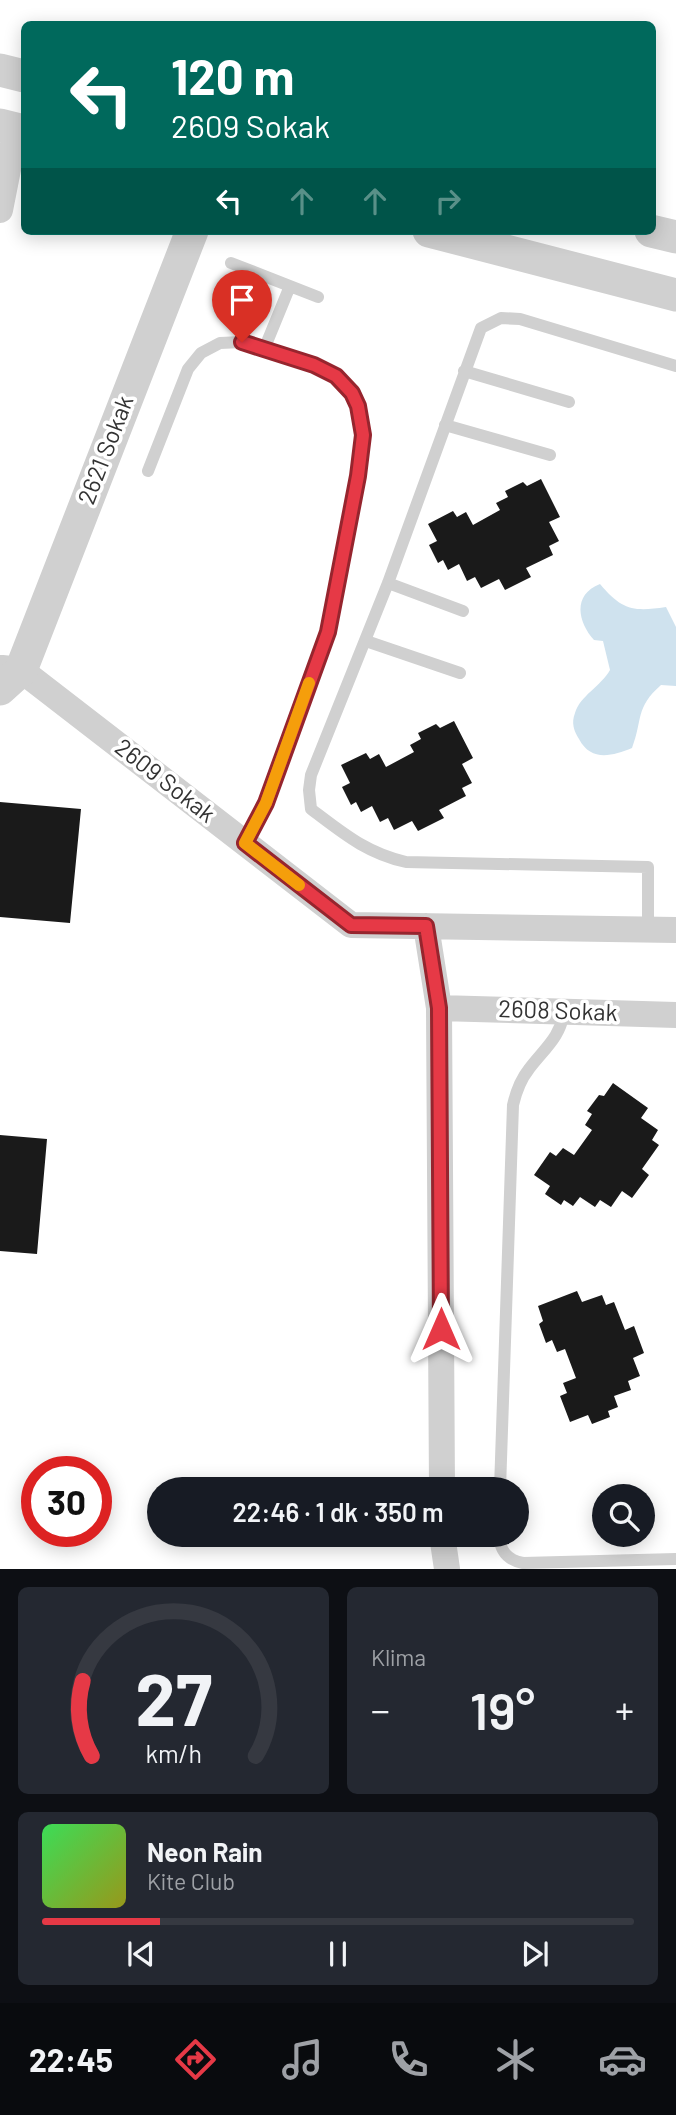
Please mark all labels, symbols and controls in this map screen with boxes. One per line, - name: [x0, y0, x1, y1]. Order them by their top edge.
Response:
- text: 120 m: [171, 46, 294, 105]
- icon: left: [56, 49, 147, 140]
- text: 2609 Sokak: [171, 106, 330, 144]
- icon: left: [210, 182, 248, 220]
- icon: ahead: [283, 182, 321, 220]
- icon: ahead: [356, 182, 394, 220]
- icon: right: [429, 182, 467, 220]
- pin: [212, 270, 272, 342]
- icon: arrive: [223, 281, 261, 319]
- street label: 2621 Sokak: [71, 391, 139, 508]
- street label: 2609 Sokak: [110, 732, 222, 828]
- street label: 2608 Sokak: [498, 993, 618, 1026]
- position arrow: [404, 1292, 478, 1366]
- speed limit sign: 30: [21, 1456, 112, 1547]
- map controls: [592, 1484, 655, 1547]
- button: search: [592, 1484, 655, 1547]
- text: 22:46 · 1 dk · 350 m: [233, 1496, 444, 1527]
- text: Klima: [371, 1643, 426, 1671]
- text: 27: [135, 1654, 212, 1742]
- text: 19°: [470, 1678, 535, 1740]
- text: −: [371, 1686, 390, 1732]
- text: +: [615, 1686, 634, 1732]
- text: km/h: [145, 1738, 202, 1768]
- text: Neon Rain: [147, 1836, 262, 1867]
- text: Kite Club: [147, 1867, 235, 1895]
- icon: previous: [122, 1935, 160, 1973]
- icon: pause: [319, 1935, 357, 1973]
- icon: next: [516, 1935, 554, 1973]
- icon: directions: [171, 2035, 220, 2084]
- icon: music: [278, 2035, 327, 2084]
- icon: phone: [384, 2035, 433, 2084]
- icon: climate: [491, 2035, 540, 2084]
- icon: car: [598, 2035, 647, 2084]
- text: 22:45: [29, 2040, 113, 2078]

